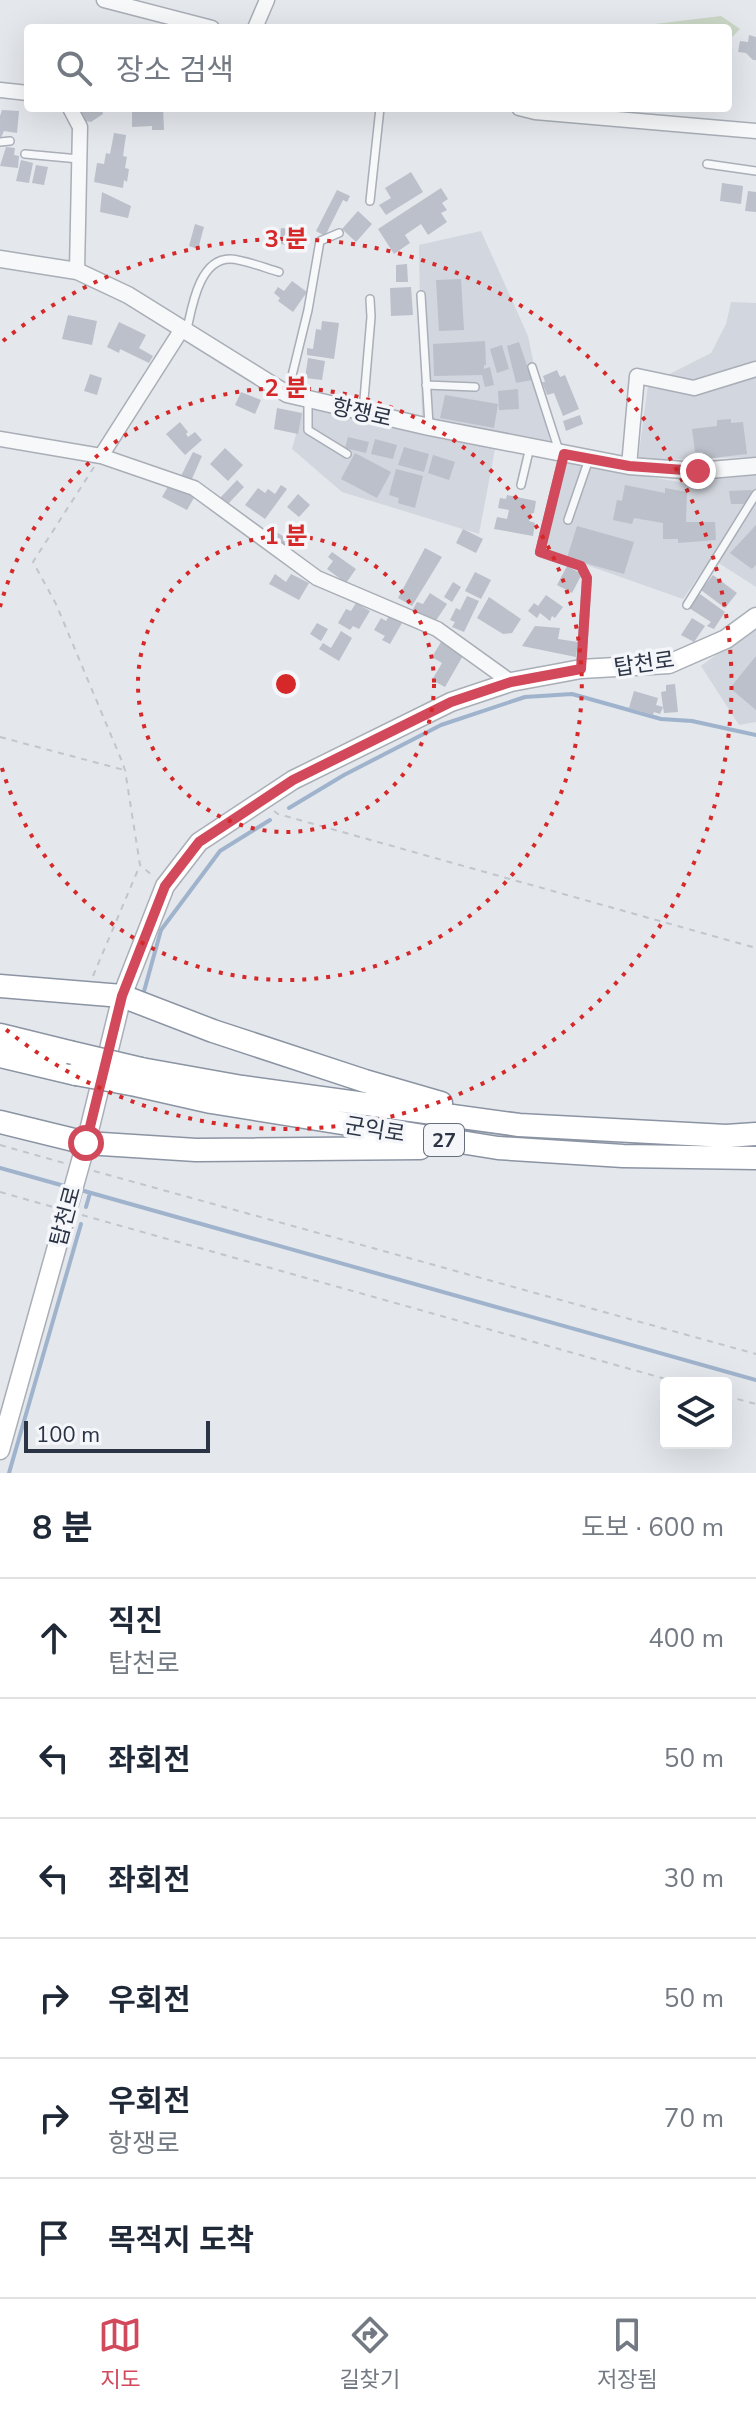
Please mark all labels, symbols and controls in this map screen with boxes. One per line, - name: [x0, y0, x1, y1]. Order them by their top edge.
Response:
- search box: [24, 24, 732, 112]
- icon: search: [52, 46, 96, 90]
- text: 장소 검색: [116, 50, 234, 91]
- text: 3 분: [265, 223, 307, 255]
- text: 2 분: [265, 372, 307, 404]
- street label: 항쟁로: [329, 392, 395, 434]
- route end: [680, 453, 716, 489]
- text: 1 분: [265, 520, 307, 552]
- street label: 탑천로: [612, 645, 676, 683]
- centre of rings: [272, 670, 300, 698]
- street label: 군익로: [343, 1110, 407, 1150]
- road number: 27: [424, 1124, 464, 1156]
- route start: [68, 1125, 104, 1161]
- street label: 탑천로: [44, 1183, 88, 1249]
- map controls: [660, 1377, 732, 1449]
- button: layers: [660, 1377, 732, 1449]
- scale bar: [24, 1417, 210, 1453]
- text: 100 m: [36, 1420, 100, 1450]
- text: 8 분: [32, 1505, 93, 1551]
- text: 도보 · 600 m: [581, 1510, 724, 1545]
- text: 직진: [108, 1601, 163, 1642]
- icon: ahead: [32, 1616, 76, 1660]
- text: 400 m: [648, 1621, 724, 1656]
- text: 탑천로: [108, 1646, 180, 1681]
- icon: left: [32, 1736, 76, 1780]
- text: 좌회전: [108, 1740, 191, 1781]
- text: 50 m: [664, 1741, 724, 1776]
- icon: left: [32, 1856, 76, 1900]
- text: 좌회전: [108, 1860, 191, 1901]
- text: 30 m: [664, 1861, 724, 1896]
- icon: right: [32, 1976, 76, 2020]
- text: 우회전: [108, 1980, 191, 2021]
- text: 50 m: [664, 1981, 724, 2016]
- text: 우회전: [108, 2081, 191, 2122]
- icon: right: [32, 2096, 76, 2140]
- text: 70 m: [664, 2101, 724, 2136]
- text: 항쟁로: [108, 2126, 180, 2161]
- icon: arrive: [32, 2216, 76, 2260]
- text: 목적지 도착: [108, 2220, 254, 2261]
- tab: 지도: [98, 2313, 142, 2395]
- tab: 길찾기: [339, 2313, 400, 2395]
- tab: 저장됨: [597, 2313, 658, 2395]

